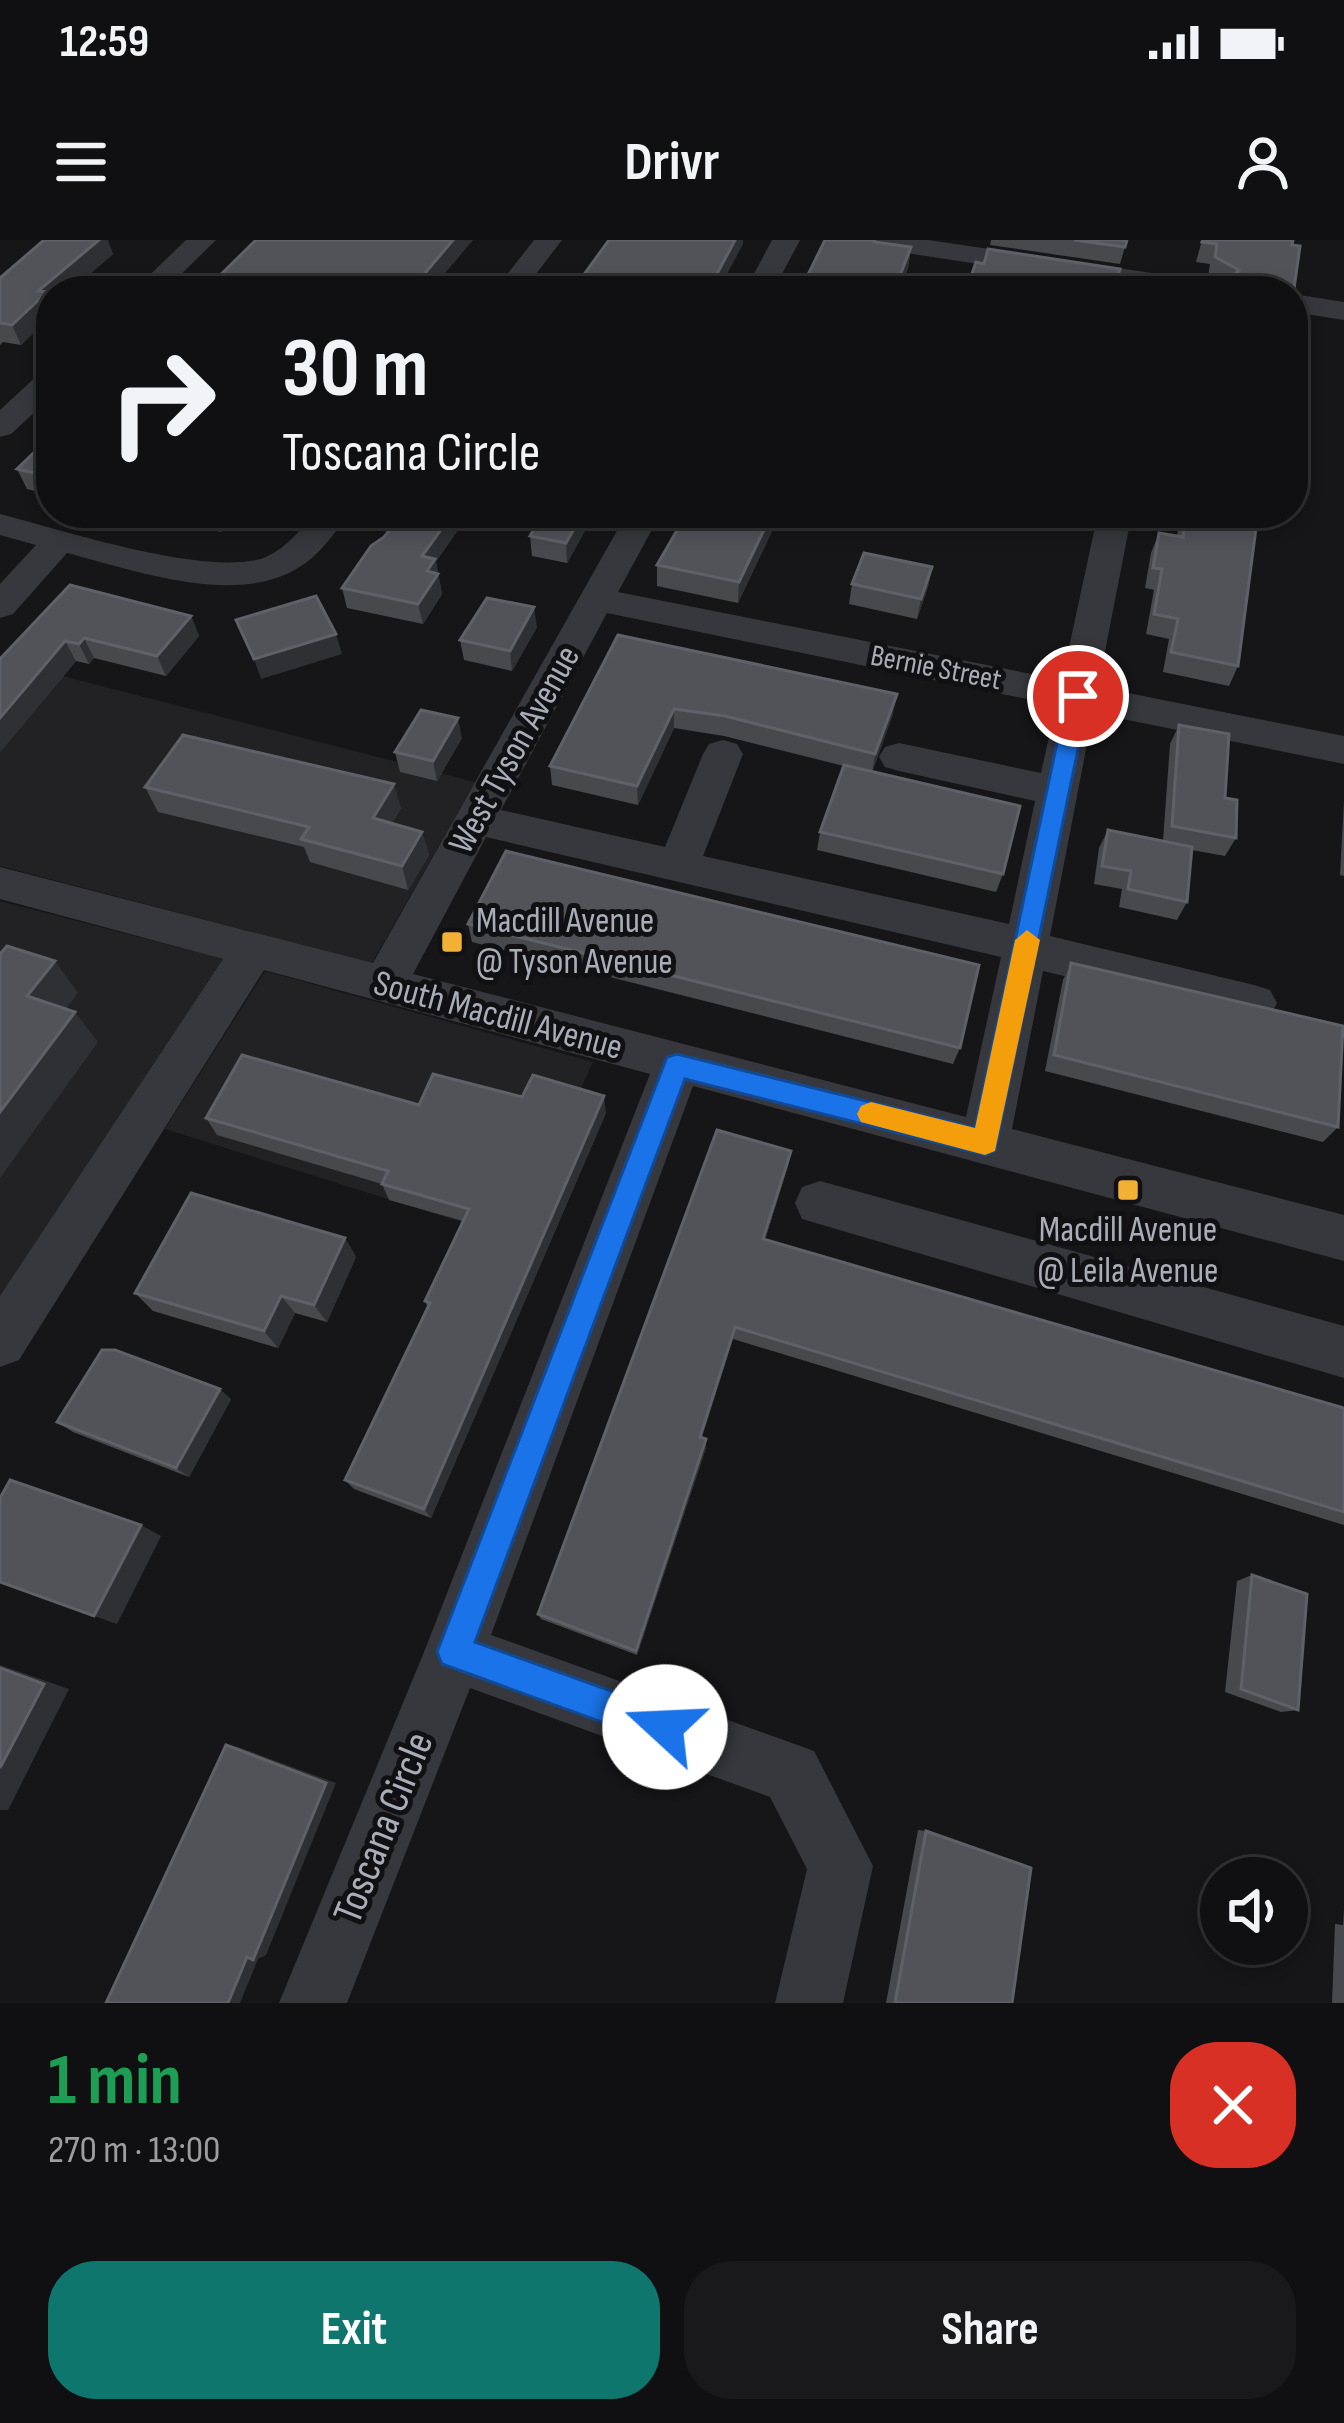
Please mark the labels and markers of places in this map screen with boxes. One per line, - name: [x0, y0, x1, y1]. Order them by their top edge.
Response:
- pin: [1027, 645, 1129, 747]
- place label: Macdill Avenue @ Tyson Avenue: [476, 900, 673, 984]
- marker: Macdill Avenue @ Tyson Avenue: [439, 929, 465, 955]
- marker: Macdill Avenue @ Leila Avenue: [1115, 1177, 1141, 1203]
- place label: Macdill Avenue @ Leila Avenue: [1037, 1209, 1219, 1293]

